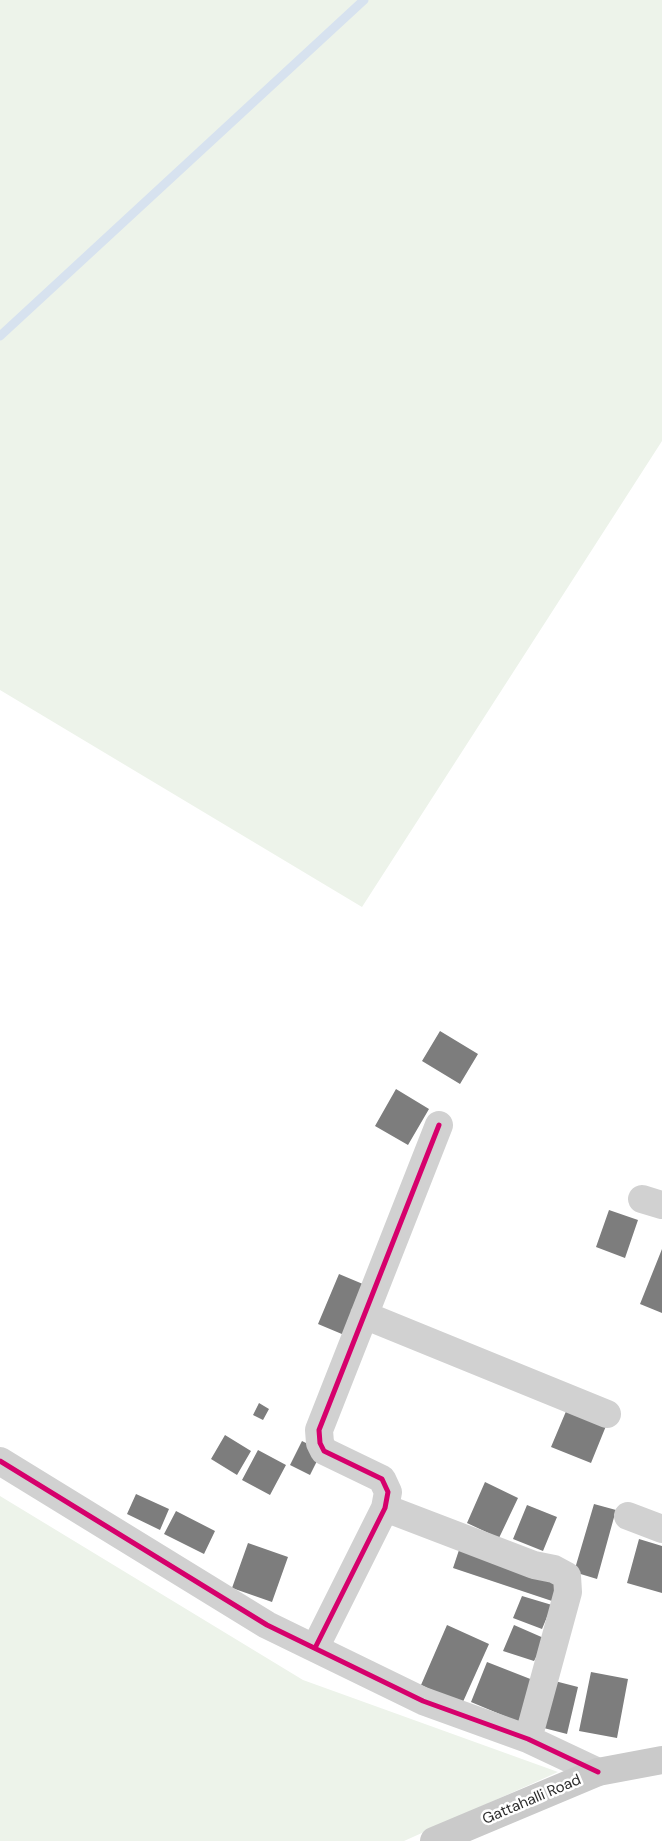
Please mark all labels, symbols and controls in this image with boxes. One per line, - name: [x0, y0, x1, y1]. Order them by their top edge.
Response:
- street label: Gattahalli Road: [480, 1771, 584, 1829]

